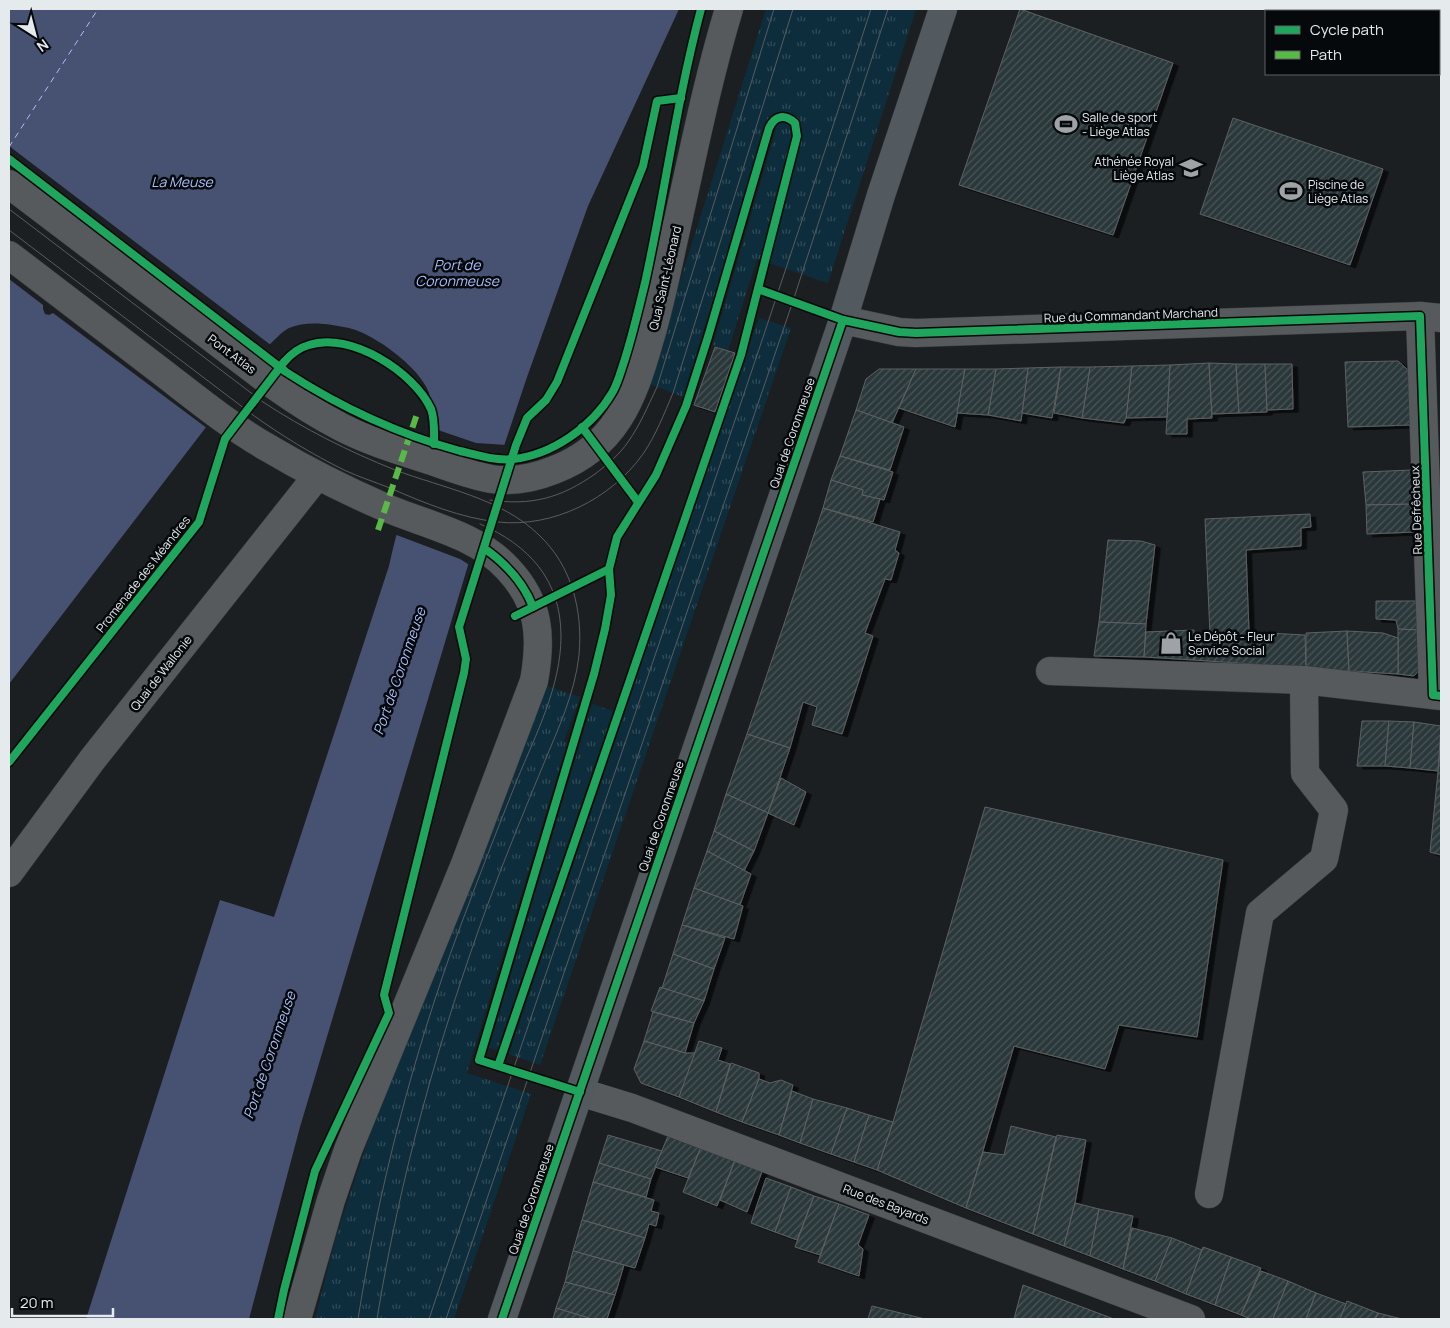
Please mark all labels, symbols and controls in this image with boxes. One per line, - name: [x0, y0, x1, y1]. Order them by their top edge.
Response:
- north arrow: [10, 10, 60, 60]
- legend: [1265, 10, 1440, 75]
- text: Cycle path: [1310, 19, 1384, 40]
- text: N: [33, 35, 53, 57]
- text: Path: [1310, 44, 1342, 65]
- place label: Salle de sport - Liège Atlas: [1082, 109, 1157, 140]
- sports icon: Salle de sport - Liège Atlas: [1053, 111, 1079, 137]
- place label: Athénée Royal Liège Atlas: [1094, 153, 1174, 184]
- school or university icon: Athénée Royal Liège Atlas: [1178, 155, 1204, 181]
- water label: La Meuse: [151, 172, 214, 191]
- place label: Piscine de Liège Atlas: [1308, 176, 1368, 207]
- sports icon: Piscine de Liège Atlas: [1278, 178, 1304, 204]
- street label: Quai Saint-Léonard: [645, 224, 685, 332]
- water label: Port de Coronmeuse: [415, 255, 500, 290]
- street label: Rue du Commandant Marchand: [1044, 303, 1218, 327]
- street label: Pont Atlas: [204, 330, 260, 378]
- street label: Quai de Coronmeuse: [765, 375, 819, 491]
- street label: Rue Defrêcheux: [1406, 465, 1426, 555]
- street label: Promenade des Méandres: [92, 512, 194, 636]
- water label: Port de Coronmeuse: [368, 604, 430, 737]
- place label: Le Dépôt - Fleur Service Social: [1188, 628, 1275, 659]
- shop icon: Le Dépôt - Fleur Service Social: [1158, 630, 1184, 656]
- street label: Quai de Wallonie: [126, 632, 196, 714]
- street label: Quai de Coronmeuse: [634, 758, 688, 874]
- water label: Port de Coronmeuse: [238, 988, 300, 1121]
- street label: Quai de Coronmeuse: [504, 1141, 558, 1257]
- street label: Rue des Bayards: [840, 1180, 932, 1228]
- scale bar: [12, 1286, 114, 1318]
- text: 20 m: [20, 1292, 53, 1313]

